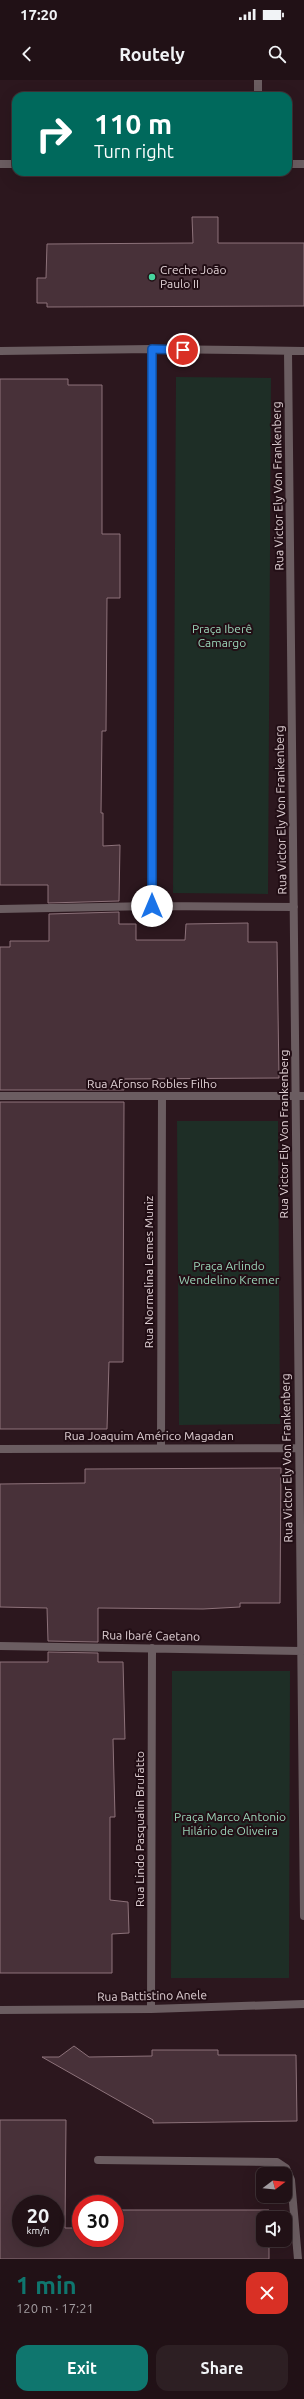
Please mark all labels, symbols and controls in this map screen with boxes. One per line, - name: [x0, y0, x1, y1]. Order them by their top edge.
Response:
- text: 17:20: [20, 6, 58, 23]
- icon: back: [16, 43, 38, 65]
- icon: search: [266, 43, 288, 65]
- text: Routely: [119, 44, 185, 64]
- icon: right: [28, 108, 80, 160]
- text: 110 m: [94, 108, 172, 139]
- text: Turn right: [94, 141, 174, 161]
- place label: Creche João Paulo II: [160, 263, 226, 290]
- marker: Creche João Paulo II: [147, 272, 157, 282]
- pin: [166, 333, 200, 367]
- icon: arrive: [172, 339, 194, 361]
- street label: Rua Victor Ely Von Frankenberg: [270, 401, 285, 571]
- park label: Praça Iberê Camargo: [192, 622, 252, 649]
- street label: Rua Victor Ely Von Frankenberg: [273, 725, 288, 895]
- position arrow: [131, 885, 173, 927]
- street label: Rua Victor Ely Von Frankenberg: [277, 1049, 290, 1219]
- street label: Rua Afonso Robles Filho: [87, 1077, 217, 1090]
- street label: Rua Normelina Lemes Muniz: [142, 1195, 155, 1348]
- park label: Praça Arlindo Wendelino Kremer: [179, 1259, 280, 1286]
- street label: Rua Victor Ely Von Frankenberg: [279, 1373, 294, 1543]
- street label: Rua Joaquim Américo Magadan: [64, 1429, 234, 1442]
- street label: Rua Ibaré Caetano: [102, 1628, 200, 1643]
- street label: Rua Lindo Pasqualin Brufatto: [133, 1751, 146, 1907]
- park label: Praça Marco Antonio Hilário de Oliveira: [174, 1810, 286, 1837]
- street label: Rua Battistino Anele: [97, 1988, 207, 2003]
- north arrow: [256, 2167, 292, 2203]
- map controls: [256, 2167, 292, 2247]
- speed limit sign: 30: [72, 2195, 124, 2247]
- text: 20: [27, 2204, 49, 2227]
- button: sound: [256, 2211, 292, 2247]
- text: km/h: [26, 2225, 50, 2236]
- text: 1 min: [16, 2272, 77, 2299]
- button: close: [246, 2272, 288, 2314]
- text: 120 m · 17:21: [16, 2301, 94, 2315]
- button: Exit: [16, 2345, 148, 2391]
- button: Share: [156, 2345, 288, 2391]

